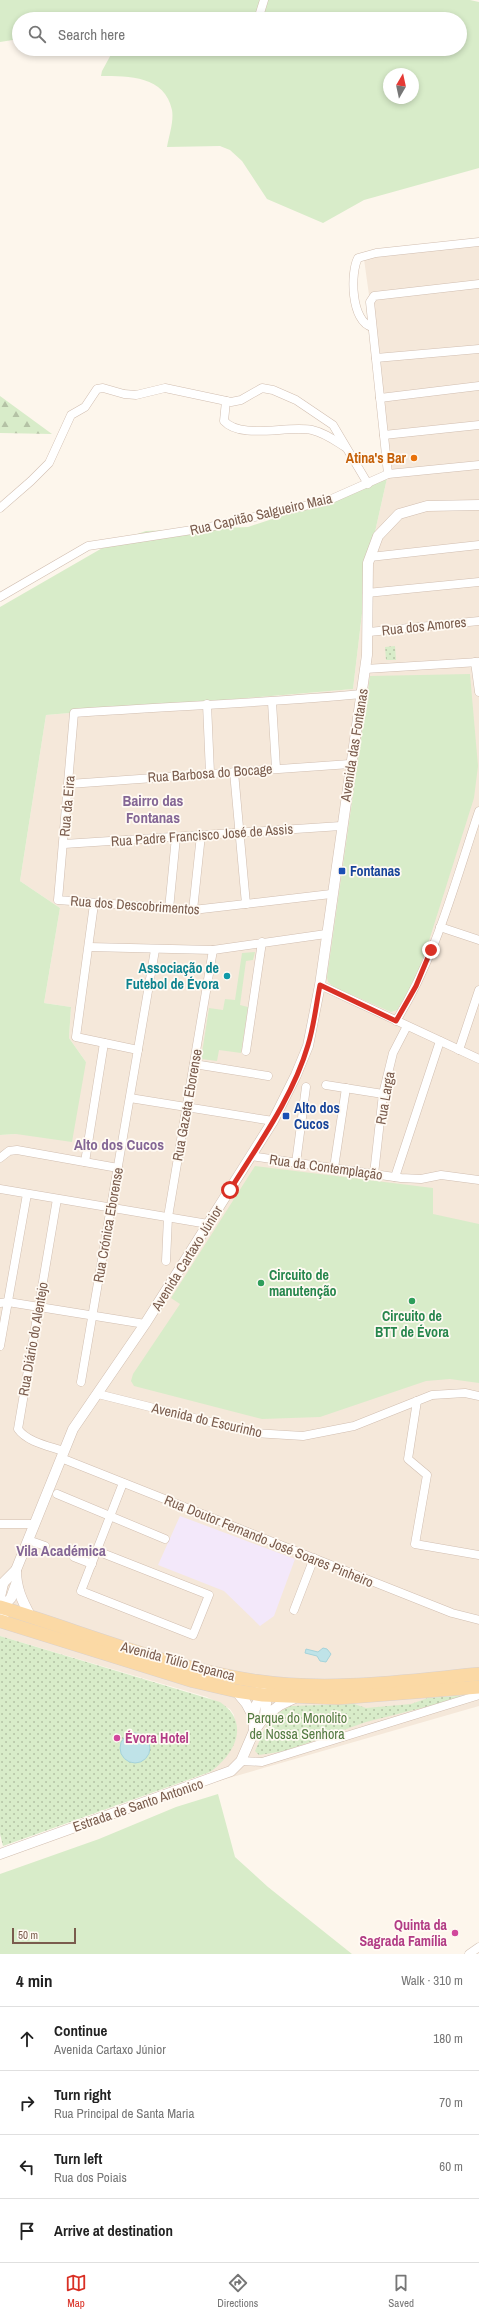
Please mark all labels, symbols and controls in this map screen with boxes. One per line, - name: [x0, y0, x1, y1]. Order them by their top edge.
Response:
- search box: [12, 12, 467, 56]
- icon: search: [26, 23, 48, 45]
- text: Search here: [58, 24, 125, 45]
- north arrow: [383, 68, 419, 104]
- place label: Atina's Bar: [346, 449, 407, 467]
- marker: Atina's Bar: [409, 453, 419, 463]
- street label: Rua Capitão Salgueiro Maia: [188, 489, 335, 539]
- street label: Rua dos Amores: [381, 613, 467, 639]
- street label: Avenida das Fontanas: [336, 687, 372, 804]
- street label: Rua Barbosa do Bocage: [147, 760, 273, 786]
- street label: Rua da Eira: [55, 774, 79, 837]
- district label: Bairro das Fontanas: [123, 790, 184, 828]
- street label: Rua Padre Francisco José de Assis: [110, 820, 294, 850]
- place label: Fontanas: [350, 862, 400, 880]
- marker: Fontanas: [337, 866, 347, 876]
- street label: Rua dos Descobrimentos: [70, 892, 200, 919]
- route end: [422, 941, 440, 959]
- place label: Associação de Futebol de Évora: [126, 959, 220, 993]
- marker: Associação de Futebol de Évora: [222, 971, 232, 981]
- street label: Rua Gazeta Eborense: [168, 1047, 206, 1163]
- street label: Rua Larga: [371, 1069, 399, 1126]
- place label: Alto dos Cucos: [294, 1099, 340, 1133]
- marker: Alto dos Cucos: [281, 1111, 291, 1121]
- district label: Alto dos Cucos: [74, 1134, 164, 1155]
- street label: Rua da Contemplação: [268, 1150, 384, 1184]
- street label: Rua Crónica Eborense: [89, 1166, 127, 1284]
- route start: [221, 1181, 239, 1199]
- street label: Avenida Cartaxo Júnior: [147, 1202, 227, 1315]
- place label: Circuito de manutenção: [269, 1266, 337, 1300]
- marker: Circuito de manutenção: [256, 1278, 266, 1288]
- street label: Rua Diário do Alentejo: [14, 1281, 52, 1397]
- marker: Circuito de BTT de Évora: [407, 1296, 417, 1306]
- place label: Circuito de BTT de Évora: [375, 1307, 450, 1341]
- street label: Avenida do Escurinho: [149, 1398, 264, 1441]
- street label: Rua Doutor Fernando José Soares Pinheiro: [162, 1491, 376, 1591]
- district label: Vila Académica: [16, 1540, 106, 1561]
- street label: Avenida Túlio Espanca: [118, 1637, 238, 1685]
- park label: Parque do Monolito de Nossa Senhora: [247, 1709, 347, 1743]
- place label: Évora Hotel: [125, 1729, 189, 1747]
- marker: Évora Hotel: [112, 1733, 122, 1743]
- street label: Estrada de Santo Antonico: [70, 1774, 206, 1836]
- place label: Quinta da Sagrada Família: [360, 1916, 448, 1950]
- scale bar: [12, 1926, 76, 1945]
- text: 50 m: [18, 1928, 38, 1942]
- marker: Quinta da Sagrada Família: [450, 1928, 460, 1938]
- text: 4 min: [16, 1969, 52, 1992]
- text: Walk · 310 m: [401, 1972, 463, 1989]
- text: Continue: [54, 2020, 107, 2041]
- icon: ahead: [16, 2028, 38, 2050]
- text: 180 m: [433, 2030, 463, 2047]
- text: Avenida Cartaxo Júnior: [54, 2041, 166, 2058]
- text: Turn right: [54, 2084, 111, 2105]
- icon: right: [16, 2092, 38, 2114]
- text: 70 m: [439, 2094, 463, 2111]
- text: Rua Principal de Santa Maria: [54, 2105, 194, 2122]
- text: Turn left: [54, 2148, 102, 2169]
- icon: left: [16, 2156, 38, 2178]
- text: 60 m: [439, 2158, 463, 2175]
- text: Rua dos Poiais: [54, 2169, 127, 2186]
- icon: arrive: [16, 2220, 38, 2242]
- text: Arrive at destination: [54, 2220, 173, 2241]
- tab: Map: [65, 2272, 87, 2310]
- tab: Directions: [217, 2272, 258, 2310]
- tab: Saved: [388, 2272, 414, 2310]

